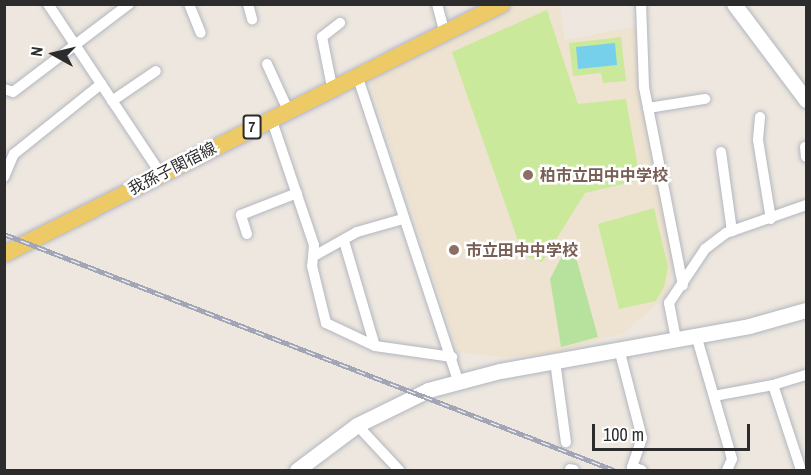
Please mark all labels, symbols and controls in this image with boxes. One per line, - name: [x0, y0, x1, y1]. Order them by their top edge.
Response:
- north arrow: [24, 24, 84, 84]
- text: N: [25, 45, 48, 58]
- road number: 7: [242, 115, 262, 139]
- street label: 我孫子関宿線: [125, 138, 219, 198]
- place label: 柏市立田中中学校: [540, 165, 668, 185]
- marker: 柏市立田中中学校: [521, 168, 535, 182]
- place label: 市立田中中学校: [466, 240, 578, 260]
- marker: 市立田中中学校: [447, 243, 461, 257]
- scale bar: [595, 412, 752, 450]
- text: 100 m: [603, 422, 644, 447]

